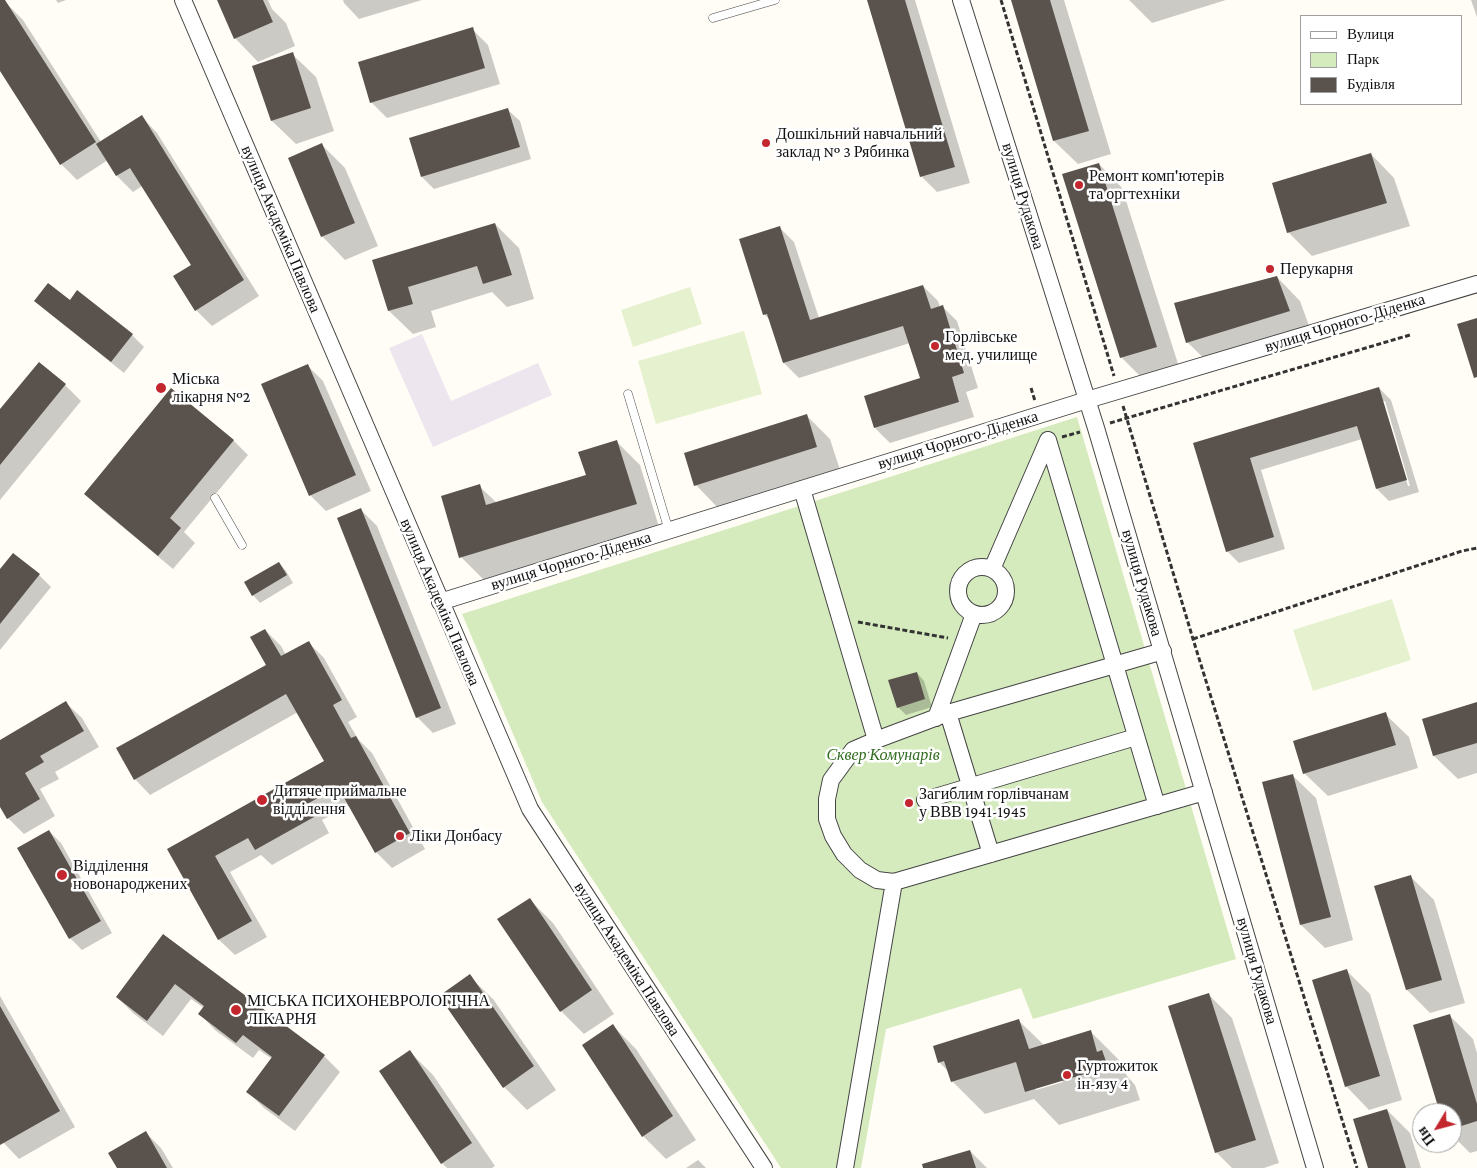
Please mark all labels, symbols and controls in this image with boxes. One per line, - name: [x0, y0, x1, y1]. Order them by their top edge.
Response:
- legend: [1300, 15, 1462, 105]
- text: Вулиця: [1347, 26, 1394, 42]
- text: Парк: [1347, 51, 1379, 67]
- text: Будівля: [1347, 76, 1395, 92]
- place label: Дошкільний навчальний заклад № 3 Рябинка: [776, 124, 942, 162]
- marker: Дошкільний навчальний заклад № 3 Рябинка: [760, 137, 772, 149]
- street label: вулиця Рудакова: [998, 140, 1048, 252]
- street label: вулиця Академіка Павлова: [237, 142, 325, 316]
- place label: Ремонт комп'ютерів та оргтехніки: [1089, 166, 1224, 204]
- marker: Ремонт комп'ютерів та оргтехніки: [1073, 179, 1085, 191]
- place label: Перукарня: [1280, 259, 1353, 279]
- marker: Перукарня: [1264, 263, 1276, 275]
- street label: вулиця Чорного-Діденка: [1263, 289, 1427, 357]
- place label: Горлівське мед. училище: [945, 327, 1037, 365]
- marker: Горлівське мед. училище: [929, 340, 941, 352]
- place label: Міська лікарня №2: [172, 369, 250, 407]
- marker: Міська лікарня №2: [154, 381, 168, 395]
- street label: вулиця Чорного-Діденка: [876, 406, 1040, 474]
- street label: вулиця Академіка Павлова: [396, 515, 484, 689]
- street label: вулиця Чорного-Діденка: [489, 527, 653, 595]
- street label: вулиця Рудакова: [1118, 527, 1166, 639]
- park label: Сквер Комунарів: [826, 745, 940, 765]
- place label: Дитяче приймальне відділення: [273, 781, 407, 819]
- place label: Загиблим горлівчанам у ВВВ 1941-1945: [919, 784, 1069, 822]
- marker: Дитяче приймальне відділення: [255, 793, 269, 807]
- marker: Загиблим горлівчанам у ВВВ 1941-1945: [903, 797, 915, 809]
- place label: Ліки Донбасу: [410, 826, 502, 846]
- marker: Ліки Донбасу: [394, 830, 406, 842]
- place label: Відділення новонароджених: [73, 856, 187, 894]
- marker: Відділення новонароджених: [55, 868, 69, 882]
- street label: вулиця Академіка Павлова: [570, 878, 684, 1040]
- street label: вулиця Рудакова: [1233, 915, 1281, 1027]
- place label: МІСЬКА ПСИХОНЕВРОЛОГІЧНА ЛІКАРНЯ: [247, 991, 490, 1029]
- marker: МІСЬКА ПСИХОНЕВРОЛОГІЧНА ЛІКАРНЯ: [229, 1003, 243, 1017]
- place label: Гуртожиток ін-язу 4: [1077, 1056, 1158, 1094]
- marker: Гуртожиток ін-язу 4: [1061, 1069, 1073, 1081]
- north arrow: [1412, 1103, 1462, 1153]
- text: Пн: [1414, 1124, 1438, 1149]

